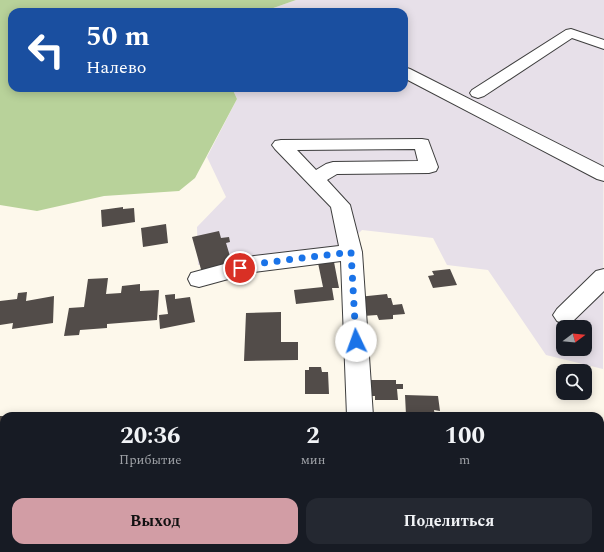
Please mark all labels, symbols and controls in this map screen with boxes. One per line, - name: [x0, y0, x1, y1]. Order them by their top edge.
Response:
- text: 50 m: [86, 15, 150, 58]
- icon: left: [20, 24, 72, 76]
- text: Налево: [86, 54, 146, 81]
- pin: [223, 251, 257, 285]
- icon: arrive: [229, 257, 251, 279]
- position arrow: [335, 320, 377, 362]
- north arrow: [556, 320, 592, 356]
- map controls: [556, 320, 592, 400]
- button: search: [556, 364, 592, 400]
- text: 20:36: [120, 418, 180, 454]
- text: 2: [306, 418, 320, 454]
- text: 100: [444, 418, 485, 454]
- text: Прибытие: [119, 450, 182, 470]
- text: мин: [301, 450, 325, 470]
- text: m: [459, 450, 470, 470]
- button: Выход: [12, 498, 298, 544]
- button: Поделиться: [306, 498, 592, 544]

